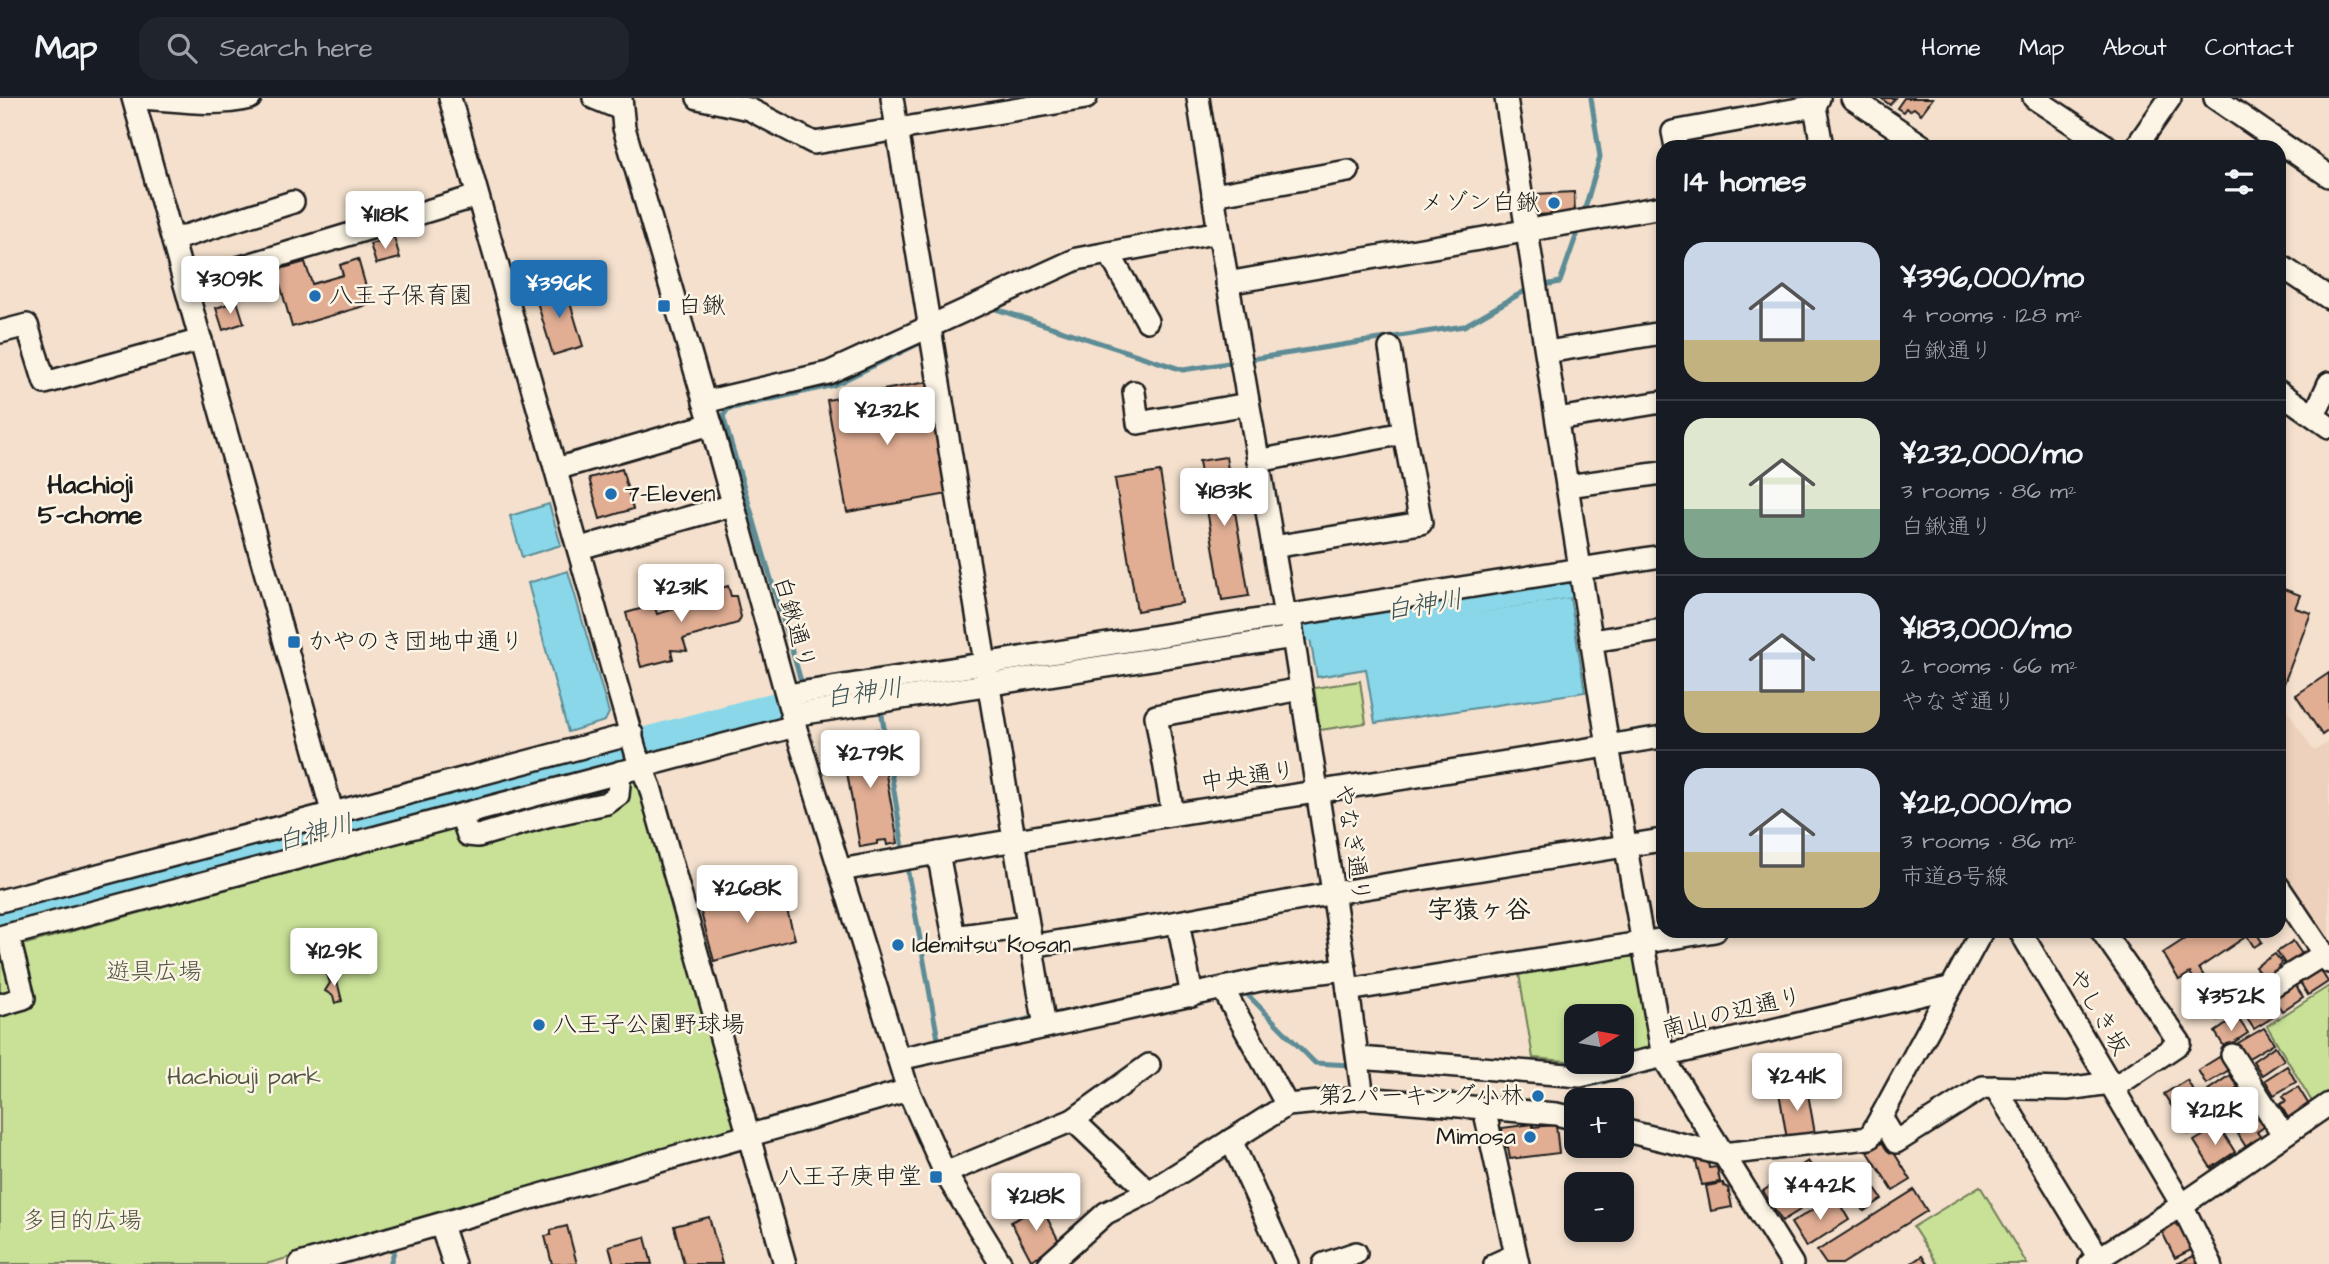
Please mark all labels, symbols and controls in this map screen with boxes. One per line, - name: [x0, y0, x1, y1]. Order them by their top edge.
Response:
- search box: [139, 17, 629, 80]
- text: Map: [35, 25, 97, 71]
- icon: search: [163, 29, 201, 67]
- text: Search here: [219, 30, 373, 66]
- text: Home: [1921, 31, 1981, 65]
- text: Map: [2019, 31, 2064, 65]
- text: About: [2102, 31, 2167, 65]
- text: Contact: [2205, 31, 2294, 65]
- text: 14 homes: [1684, 161, 1807, 203]
- icon: filters: [2220, 163, 2258, 201]
- place label: メゾン白鍬: [1420, 186, 1540, 220]
- pin: ¥118K: [336, 192, 434, 251]
- marker: メゾン白鍬: [1546, 195, 1562, 211]
- text: ¥118K: [361, 198, 409, 230]
- pin: ¥309K: [181, 256, 279, 316]
- text: ¥396,000/mo: [1901, 257, 2084, 299]
- pin: ¥396K: [510, 260, 608, 320]
- text: ¥309K: [197, 263, 263, 295]
- text: ¥396K: [526, 267, 592, 299]
- icon: home: [1740, 270, 1824, 354]
- place label: 八王子保育園: [329, 279, 473, 313]
- marker: 八王子保育園: [307, 288, 323, 304]
- place label: 白鍬: [678, 289, 726, 323]
- marker: 白鍬: [656, 298, 672, 314]
- text: 4 rooms · 128 m²: [1901, 299, 2082, 331]
- text: 白鍬通り: [1901, 335, 1993, 367]
- pin: ¥232K: [838, 388, 936, 447]
- text: ¥232K: [855, 394, 919, 426]
- text: ¥232,000/mo: [1901, 433, 2083, 475]
- icon: home: [1740, 446, 1824, 530]
- district label: Hachioji 5-chome: [38, 467, 142, 533]
- pin: ¥183K: [1175, 468, 1273, 528]
- text: ¥183K: [1196, 475, 1252, 507]
- text: 3 rooms · 86 m²: [1901, 475, 2077, 507]
- place label: 7-Eleven: [625, 477, 716, 511]
- marker: 7-Eleven: [603, 486, 619, 502]
- text: 白鍬通り: [1901, 511, 1993, 543]
- pin: ¥231K: [632, 564, 730, 624]
- text: ¥231K: [654, 571, 708, 603]
- street label: 白鍬通り: [764, 572, 824, 674]
- water label: 白神川: [1383, 581, 1465, 629]
- text: ¥183,000/mo: [1901, 608, 2072, 650]
- icon: home: [1740, 621, 1824, 705]
- place label: かやのき団地中通り: [308, 625, 524, 659]
- marker: かやのき団地中通り: [286, 634, 302, 650]
- text: 2 rooms · 66 m²: [1901, 650, 2078, 682]
- water label: 白神川: [823, 670, 905, 716]
- text: やなぎ通り: [1901, 686, 2016, 718]
- pin: ¥279K: [821, 730, 919, 790]
- text: ¥279K: [837, 737, 903, 769]
- street label: 中央通り: [1198, 753, 1298, 801]
- street label: やなぎ通り: [1326, 781, 1378, 905]
- text: ¥212,000/mo: [1901, 783, 2071, 825]
- icon: home: [1740, 796, 1824, 880]
- water label: 白神川: [273, 806, 357, 860]
- text: 3 rooms · 86 m²: [1901, 825, 2077, 857]
- text: 市道8号線: [1901, 861, 2008, 893]
- pin: ¥268K: [698, 866, 796, 925]
- text: ¥268K: [713, 872, 781, 904]
- district label: 字猿ヶ谷: [1427, 892, 1531, 928]
- pin: ¥129K: [285, 928, 383, 988]
- place label: Idemitsu Kosan: [912, 928, 1071, 962]
- text: ¥129K: [306, 935, 362, 967]
- marker: Idemitsu Kosan: [890, 937, 906, 953]
- park label: 遊具広場: [106, 955, 202, 989]
- street label: やしき坂: [2059, 962, 2137, 1062]
- pin: ¥352K: [2182, 974, 2280, 1033]
- street label: 南山の辺通り: [1658, 979, 1806, 1047]
- text: ¥352K: [2197, 980, 2265, 1012]
- north arrow: [1564, 1004, 1634, 1074]
- map controls: [1564, 1004, 1634, 1242]
- place label: 八王子公園野球場: [553, 1008, 745, 1042]
- marker: 八王子公園野球場: [531, 1017, 547, 1033]
- pin: ¥241K: [1748, 1054, 1846, 1113]
- park label: Hachiouji park: [167, 1060, 321, 1094]
- text: ¥241K: [1768, 1060, 1826, 1092]
- place label: 第2パーキング小林: [1318, 1079, 1524, 1113]
- marker: 第2パーキング小林: [1530, 1088, 1546, 1104]
- button: +: [1564, 1088, 1634, 1158]
- pin: ¥212K: [2166, 1088, 2264, 1147]
- text: ¥212K: [2187, 1094, 2243, 1126]
- place label: Mimosa: [1436, 1120, 1516, 1154]
- marker: Mimosa: [1522, 1129, 1538, 1145]
- place label: 八王子庚申堂: [778, 1160, 922, 1194]
- pin: ¥442K: [1771, 1162, 1869, 1222]
- marker: 八王子庚申堂: [928, 1169, 944, 1185]
- text: ¥442K: [1785, 1169, 1855, 1201]
- button: −: [1564, 1172, 1634, 1242]
- pin: ¥218K: [987, 1174, 1085, 1233]
- text: ¥218K: [1007, 1180, 1065, 1212]
- park label: 多目的広場: [22, 1204, 142, 1238]

